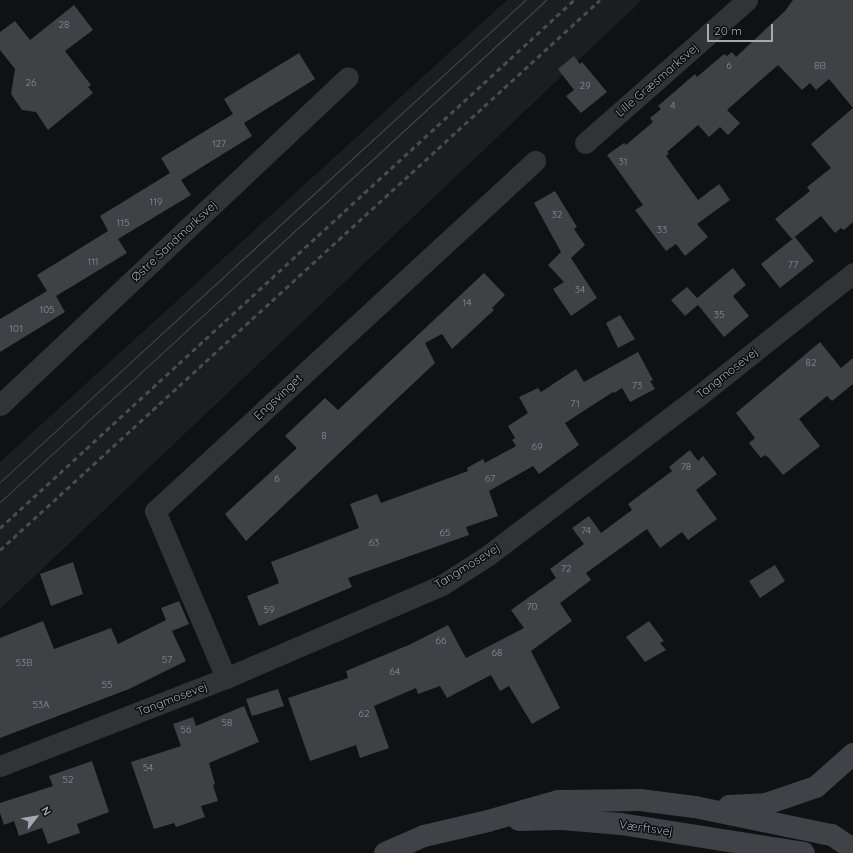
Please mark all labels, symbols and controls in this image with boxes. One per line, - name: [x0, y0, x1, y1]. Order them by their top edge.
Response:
- scale bar: [709, 16, 775, 42]
- house number: 28: [59, 19, 69, 31]
- text: 20 m: [714, 23, 742, 38]
- street label: Lille Græsmarksvej: [613, 40, 701, 120]
- house number: 6: [726, 60, 732, 72]
- house number: 8B: [814, 60, 826, 72]
- house number: 26: [26, 77, 36, 89]
- house number: 29: [579, 80, 591, 92]
- house number: 4: [670, 100, 676, 112]
- house number: 127: [212, 138, 226, 150]
- house number: 31: [619, 156, 627, 168]
- house number: 119: [150, 196, 162, 208]
- street label: Østre Sandmarksvej: [128, 197, 220, 285]
- house number: 32: [552, 209, 562, 221]
- house number: 115: [117, 217, 129, 229]
- house number: 33: [657, 224, 667, 236]
- house number: 111: [87, 256, 99, 268]
- house number: 77: [788, 259, 798, 271]
- house number: 34: [575, 284, 585, 296]
- house number: 14: [463, 297, 471, 309]
- house number: 105: [39, 304, 55, 316]
- house number: 35: [714, 309, 724, 321]
- house number: 101: [9, 323, 23, 335]
- street label: Tangmosevej: [693, 344, 761, 402]
- house number: 82: [806, 357, 816, 369]
- street label: Engsvinget: [251, 371, 305, 423]
- house number: 73: [632, 380, 642, 392]
- house number: 71: [570, 398, 580, 410]
- house number: 8: [321, 430, 327, 442]
- house number: 69: [532, 441, 542, 453]
- house number: 78: [681, 461, 691, 473]
- house number: 6: [274, 473, 280, 485]
- house number: 67: [485, 473, 495, 485]
- house number: 74: [581, 525, 591, 537]
- house number: 65: [440, 527, 450, 539]
- house number: 63: [369, 537, 379, 549]
- street label: Tangmosevej: [432, 540, 502, 592]
- house number: 72: [561, 563, 571, 575]
- house number: 70: [526, 601, 538, 613]
- house number: 59: [263, 604, 275, 616]
- house number: 66: [436, 635, 446, 647]
- house number: 68: [492, 647, 502, 659]
- house number: 57: [162, 654, 172, 666]
- house number: 53B: [15, 657, 33, 669]
- house number: 64: [390, 666, 400, 678]
- house number: 55: [102, 679, 112, 691]
- street label: Tangmosevej: [135, 679, 209, 719]
- house number: 53A: [32, 699, 50, 711]
- house number: 62: [359, 708, 369, 720]
- house number: 58: [222, 717, 232, 729]
- house number: 56: [181, 724, 191, 736]
- house number: 54: [143, 762, 153, 774]
- house number: 52: [63, 774, 73, 786]
- north arrow: [16, 797, 56, 837]
- text: N: [38, 804, 54, 818]
- street label: Værftsvej: [618, 817, 674, 839]

